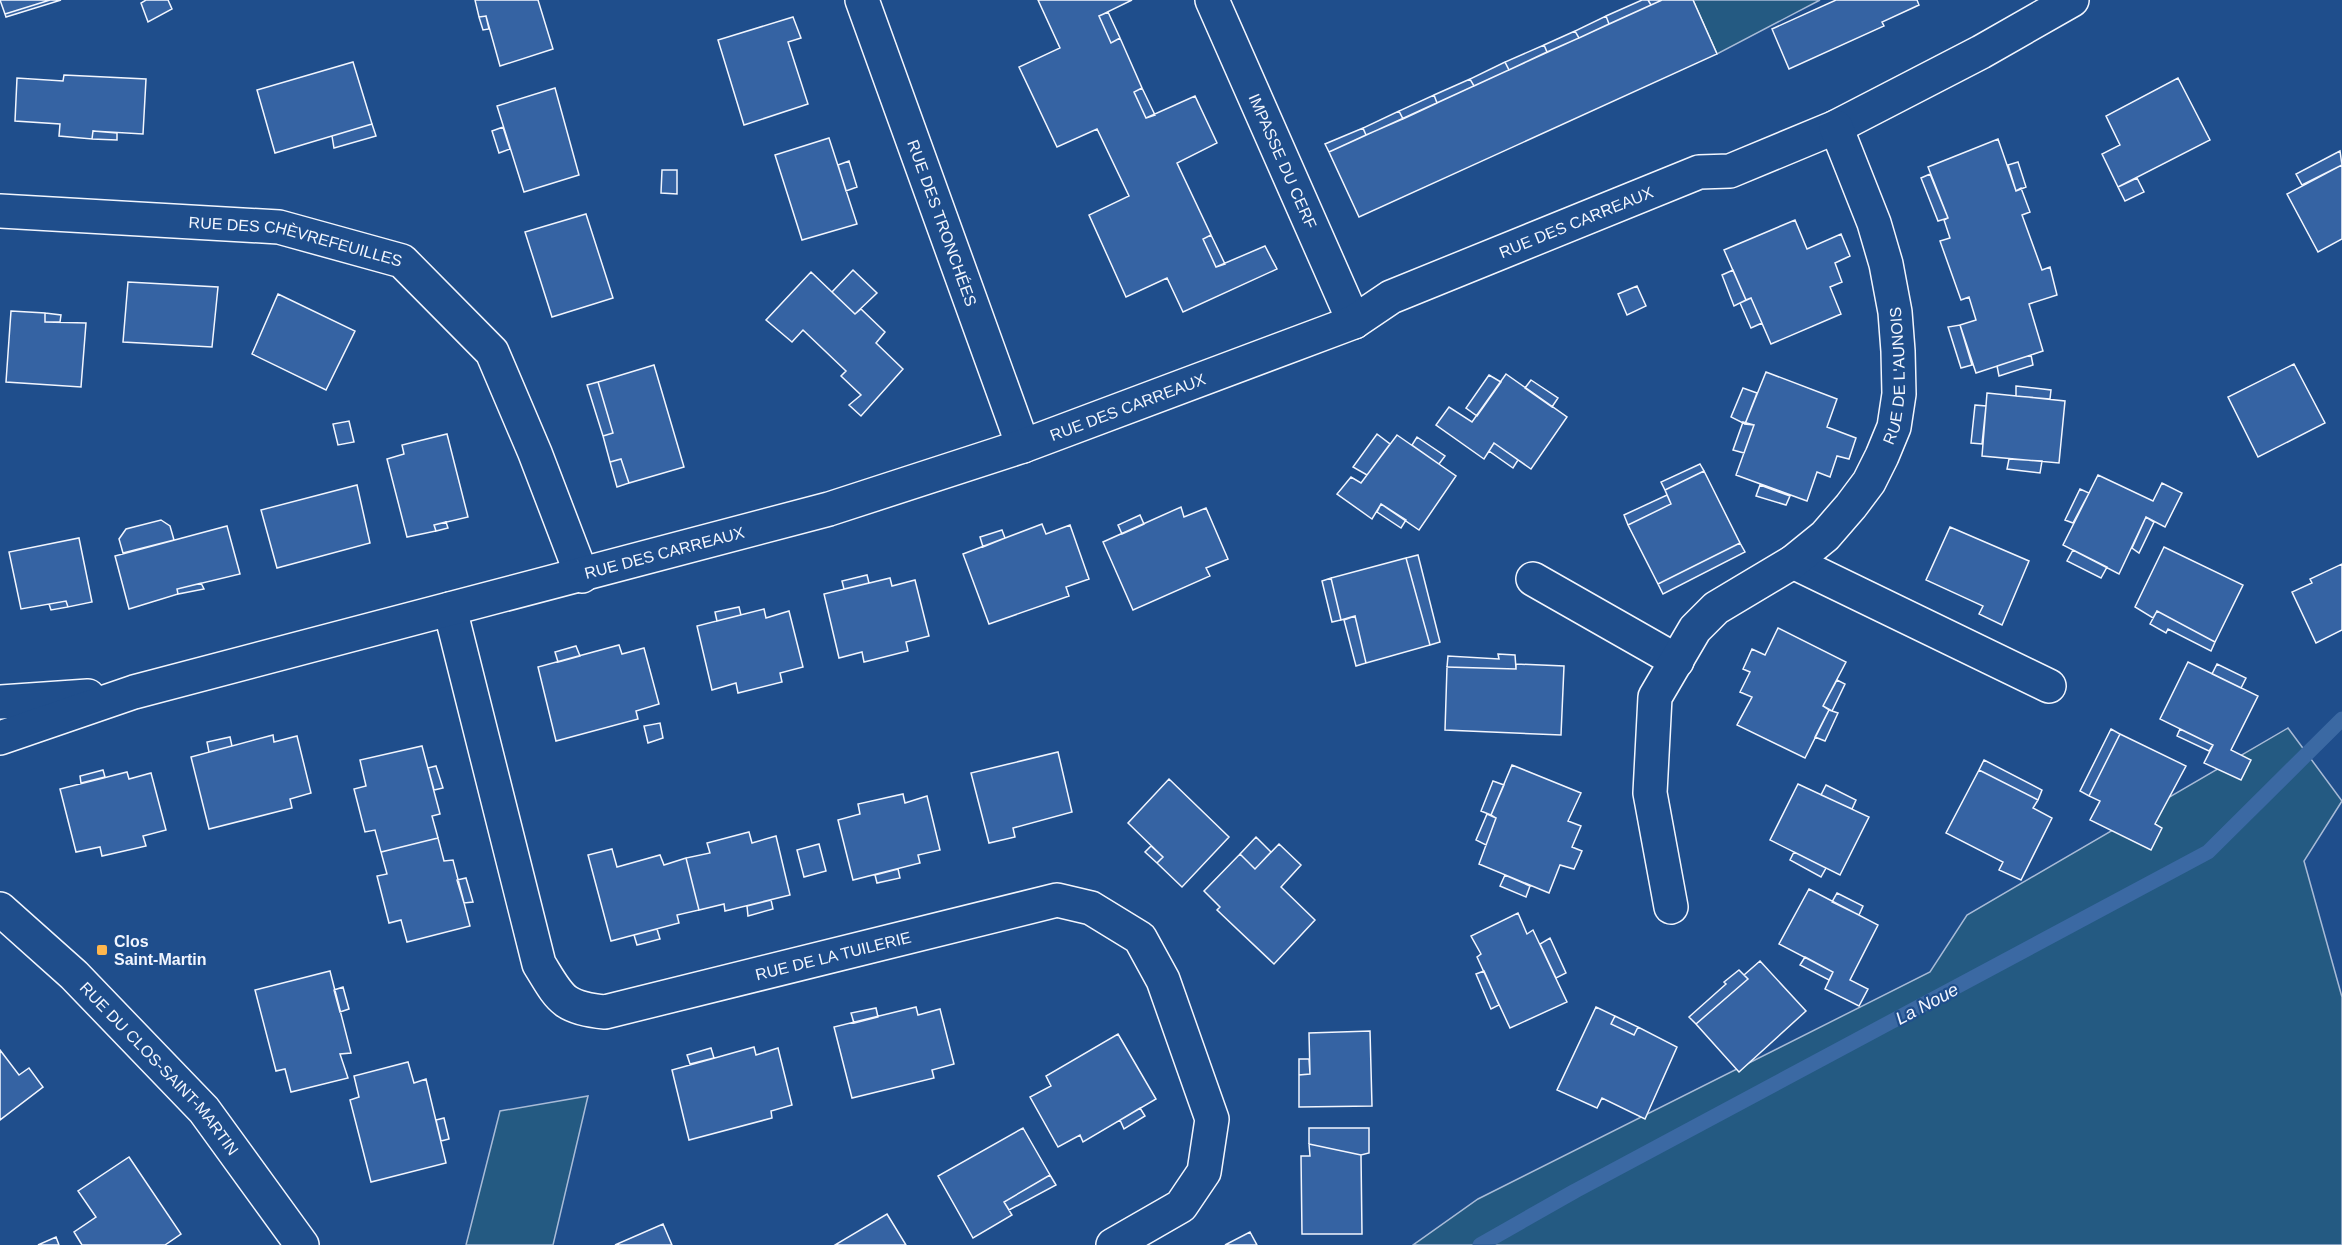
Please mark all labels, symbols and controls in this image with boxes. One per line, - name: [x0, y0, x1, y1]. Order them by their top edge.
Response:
- street label: IMPASSE DU CERF: [1246, 91, 1320, 231]
- street label: RUE DES TRONCHÉES: [905, 137, 980, 308]
- street label: RUE DES CARREAUX: [1496, 183, 1656, 261]
- street label: RUE DES CHÈVREFEUILLES: [188, 213, 404, 269]
- street label: RUE DE L'AUNOIS: [1879, 306, 1908, 447]
- street label: RUE DES CARREAUX: [1048, 370, 1208, 444]
- street label: RUE DES CARREAUX: [583, 523, 746, 582]
- street label: RUE DE LA TUILERIE: [753, 928, 913, 983]
- place label: Clos Saint-Martin: [114, 933, 206, 968]
- marker: Clos Saint-Martin: [95, 943, 109, 957]
- street label: RUE DU CLOS-SAINT-MARTIN: [77, 979, 242, 1158]
- water label: La Noue: [1892, 979, 1962, 1029]

